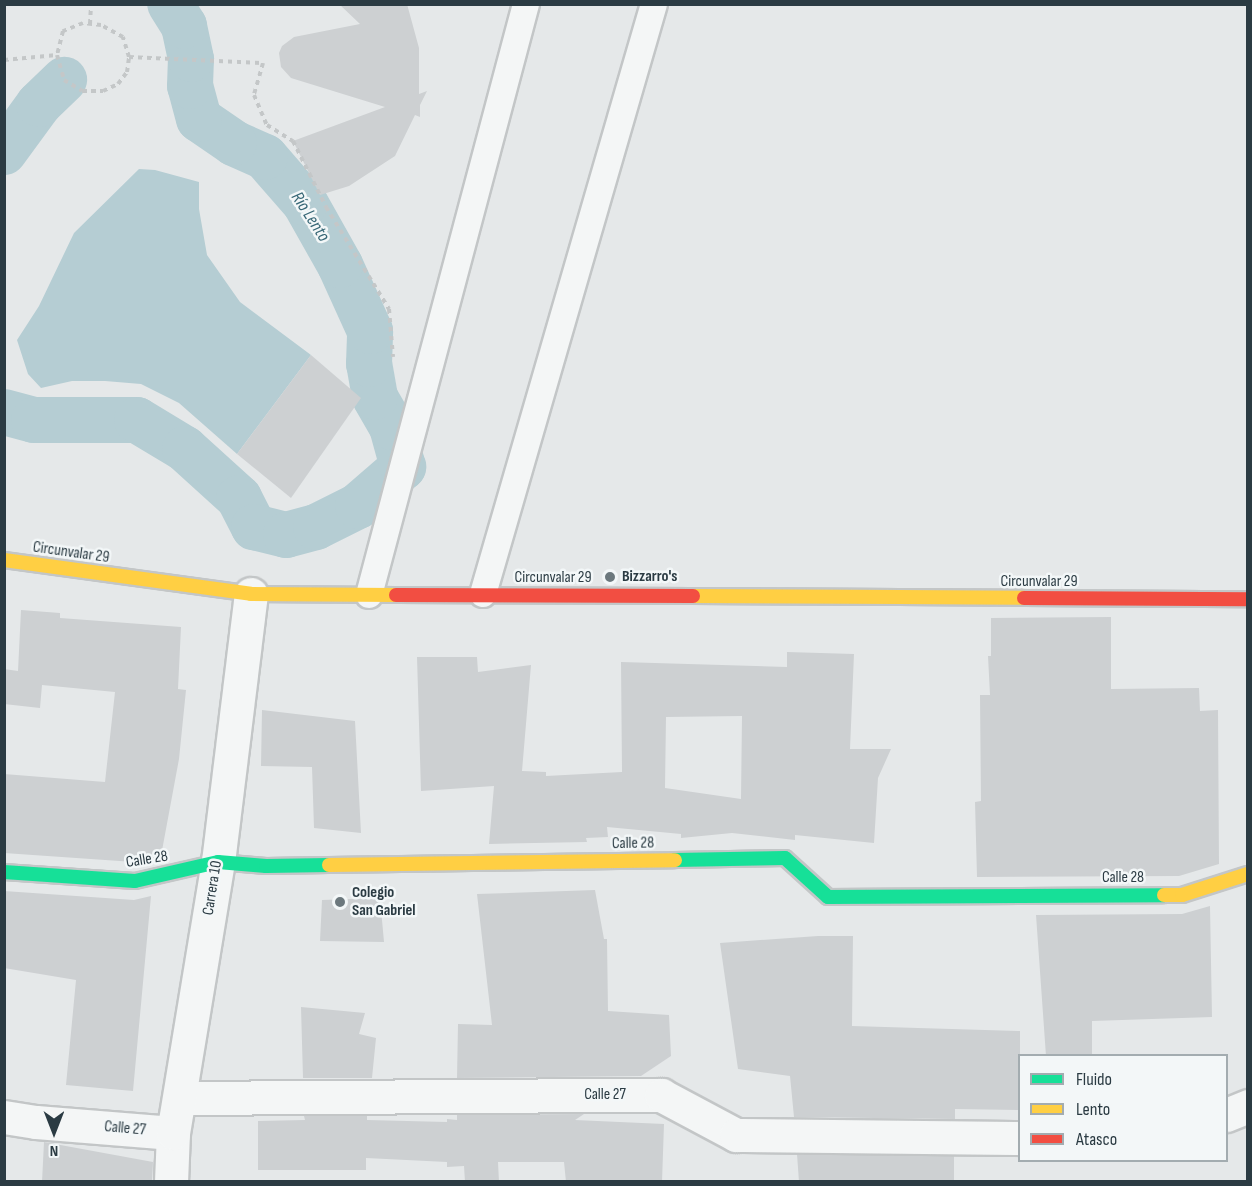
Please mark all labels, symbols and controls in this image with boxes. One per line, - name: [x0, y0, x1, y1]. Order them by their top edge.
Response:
- water label: Río Lento: [286, 188, 334, 246]
- street label: Circunvalar 29: [32, 538, 110, 568]
- place label: Bizzarro's: [622, 567, 677, 587]
- street label: Circunvalar 29: [514, 568, 592, 588]
- marker: Bizzarro's: [603, 570, 617, 584]
- street label: Circunvalar 29: [1000, 572, 1078, 592]
- street label: Calle 28: [612, 834, 654, 854]
- street label: Calle 28: [125, 847, 169, 873]
- street label: Carrera 10: [199, 859, 227, 917]
- street label: Calle 28: [1102, 868, 1144, 888]
- place label: Colegio San Gabriel: [352, 883, 415, 921]
- marker: Colegio San Gabriel: [333, 895, 347, 909]
- legend: [1018, 1054, 1228, 1162]
- text: Fluido: [1076, 1069, 1112, 1090]
- street label: Calle 27: [584, 1085, 626, 1105]
- text: Lento: [1076, 1099, 1110, 1120]
- north arrow: [24, 1102, 84, 1162]
- street label: Calle 27: [103, 1118, 147, 1140]
- text: Atasco: [1076, 1129, 1117, 1150]
- text: N: [50, 1141, 58, 1160]

